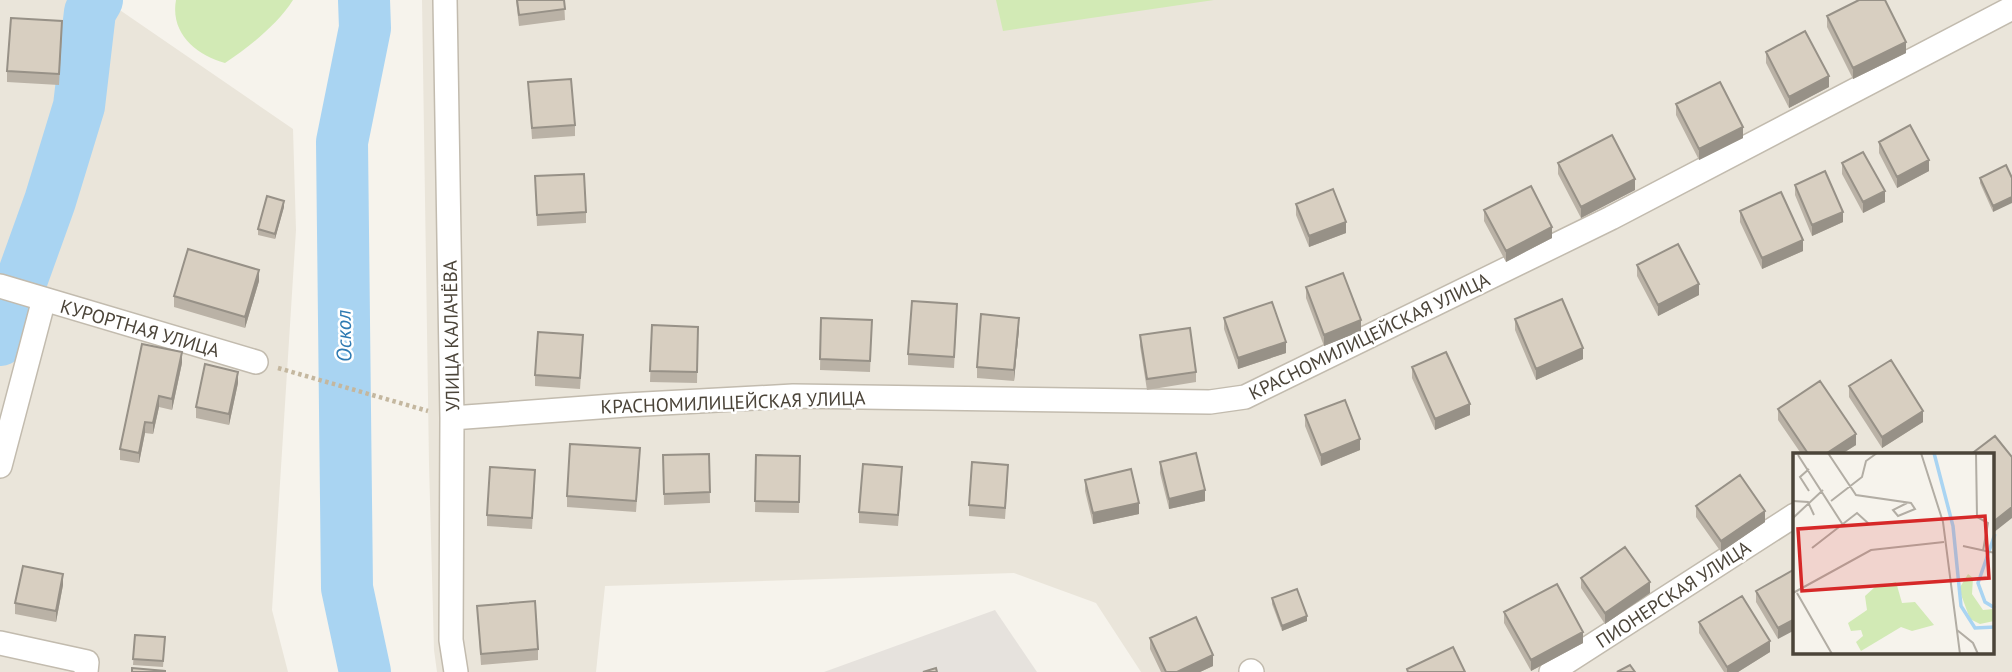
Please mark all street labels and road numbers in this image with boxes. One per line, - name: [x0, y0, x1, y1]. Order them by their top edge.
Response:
- street label: УЛИЦА КАЛАЧЁВА: [438, 260, 464, 412]
- street label: КРАСНОМИЛИЦЕЙСКАЯ УЛИЦА: [1245, 267, 1493, 405]
- street label: КУРОРТНАЯ УЛИЦА: [58, 294, 222, 362]
- street label: КРАСНОМИЛИЦЕЙСКАЯ УЛИЦА: [600, 385, 866, 419]
- street label: ПИОНЕРСКАЯ УЛИЦА: [1591, 535, 1755, 653]

